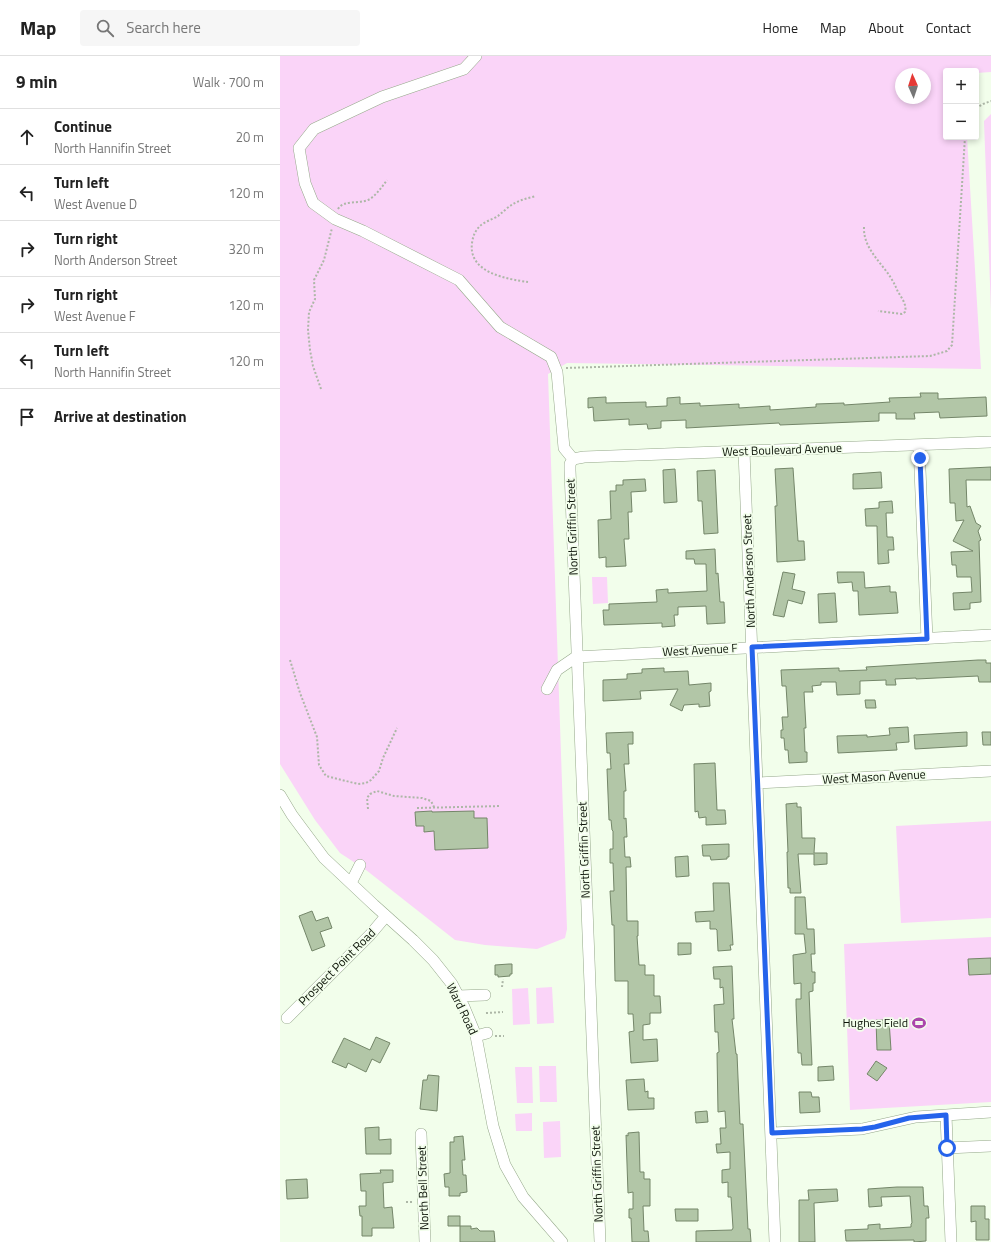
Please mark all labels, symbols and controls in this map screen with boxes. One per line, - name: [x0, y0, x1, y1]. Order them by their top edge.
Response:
- search box: [80, 10, 360, 46]
- text: Map: [20, 13, 56, 42]
- text: Search here: [126, 16, 201, 39]
- icon: search: [94, 17, 116, 39]
- text: Home: [763, 17, 798, 38]
- text: Map: [820, 17, 846, 38]
- text: About: [868, 17, 904, 38]
- text: Contact: [926, 17, 971, 38]
- north arrow: [895, 68, 931, 104]
- map controls: [943, 68, 979, 140]
- button: +: [943, 68, 979, 104]
- text: 9 min: [16, 69, 57, 95]
- text: Walk · 700 m: [193, 72, 264, 92]
- button: −: [943, 104, 979, 140]
- text: Continue: [54, 115, 112, 138]
- icon: ahead: [16, 126, 38, 148]
- text: 20 m: [236, 127, 264, 147]
- text: North Hannifin Street: [54, 138, 171, 158]
- text: Turn left: [54, 171, 109, 194]
- icon: left: [16, 182, 38, 204]
- text: 120 m: [228, 183, 264, 203]
- text: West Avenue D: [54, 194, 137, 214]
- text: Turn right: [54, 227, 118, 250]
- icon: right: [16, 238, 38, 260]
- text: 320 m: [228, 239, 264, 259]
- text: North Anderson Street: [54, 250, 177, 270]
- text: Turn right: [54, 283, 118, 306]
- icon: right: [16, 294, 38, 316]
- text: 120 m: [228, 295, 264, 315]
- text: West Avenue F: [54, 306, 136, 326]
- text: Turn left: [54, 339, 109, 362]
- icon: left: [16, 350, 38, 372]
- text: 120 m: [228, 351, 264, 371]
- text: North Hannifin Street: [54, 362, 171, 382]
- text: Arrive at destination: [54, 405, 187, 428]
- icon: arrive: [16, 406, 38, 428]
- street label: West Boulevard Avenue: [722, 438, 842, 461]
- route end: [911, 449, 929, 467]
- street label: North Griffin Street: [560, 478, 583, 576]
- street label: North Anderson Street: [737, 513, 760, 628]
- street label: West Avenue F: [662, 638, 738, 661]
- street label: West Mason Avenue: [822, 764, 926, 789]
- street label: North Griffin Street: [572, 801, 595, 899]
- street label: Prospect Point Road: [294, 924, 380, 1010]
- street label: Ward Road: [442, 980, 483, 1038]
- place label: Hughes Field: [843, 1013, 908, 1032]
- sports icon: Hughes Field: [911, 1015, 927, 1031]
- street label: North Griffin Street: [585, 1125, 608, 1223]
- route start: [938, 1139, 956, 1157]
- street label: North Bell Street: [412, 1145, 433, 1231]

